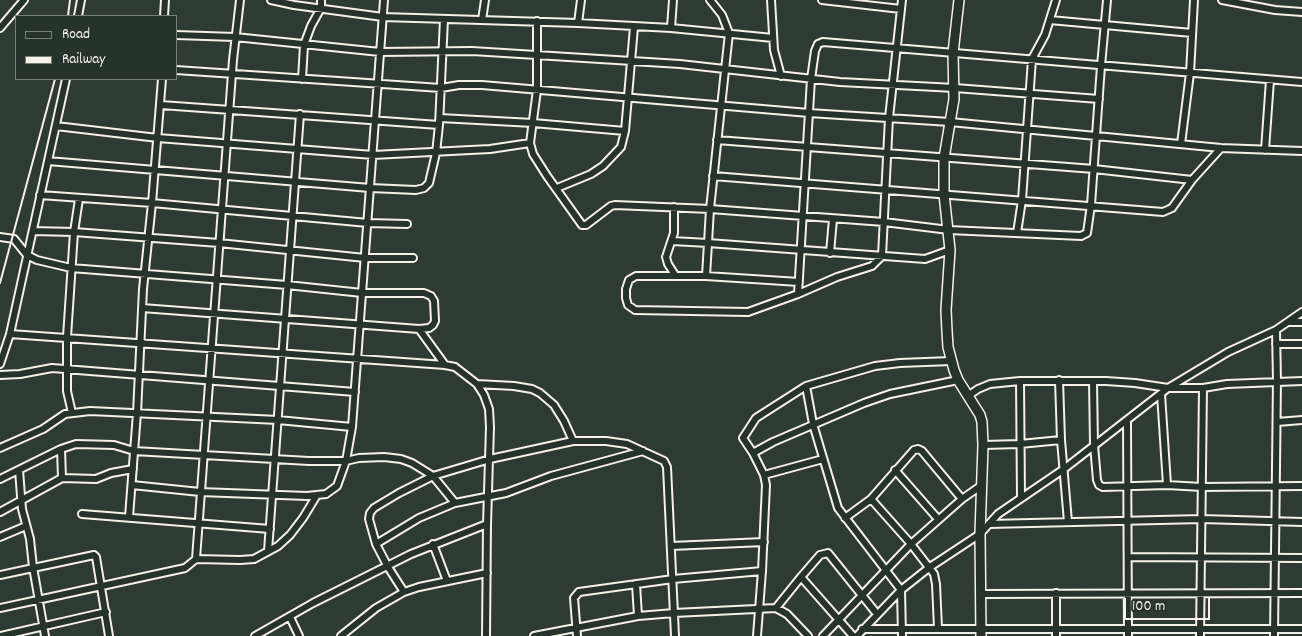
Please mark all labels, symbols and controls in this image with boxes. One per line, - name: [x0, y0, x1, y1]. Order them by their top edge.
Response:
- legend: [15, 15, 178, 80]
- text: Road: [62, 24, 90, 46]
- text: Railway: [62, 49, 105, 71]
- scale bar: [1127, 588, 1213, 620]
- text: 100 m: [1132, 596, 1165, 618]

